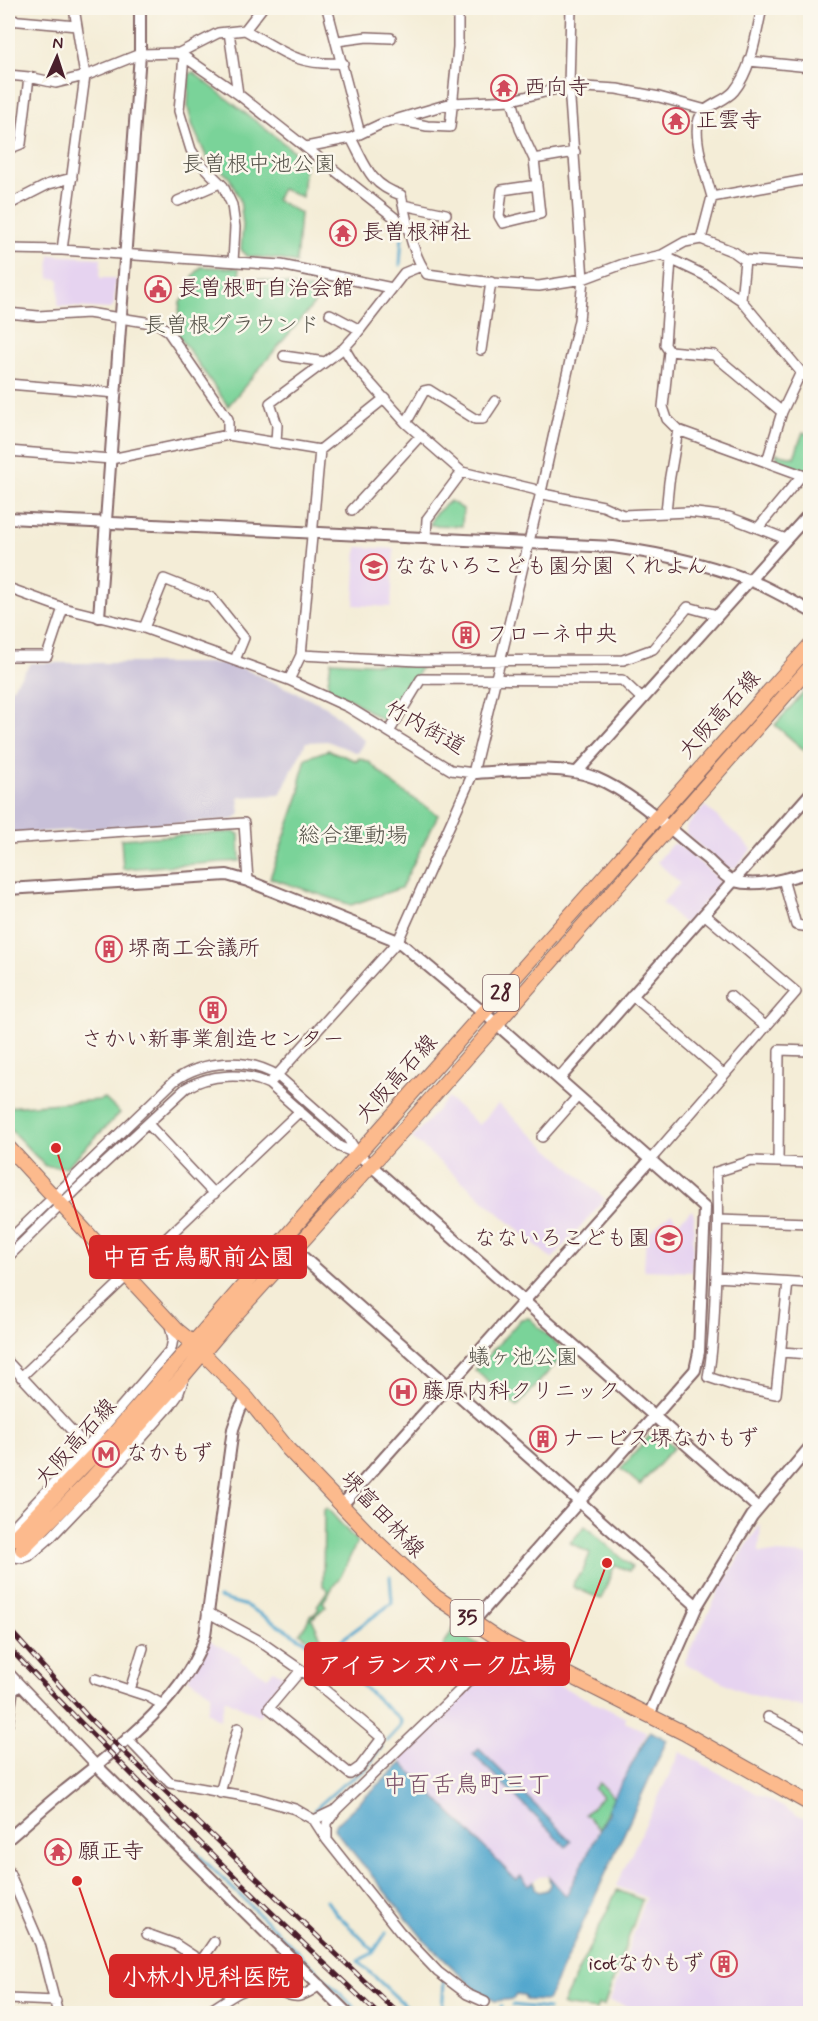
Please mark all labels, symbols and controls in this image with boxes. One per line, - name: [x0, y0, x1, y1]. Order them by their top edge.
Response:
- north arrow: [27, 27, 87, 87]
- text: N: [52, 33, 64, 54]
- temple icon: 西向寺: [489, 73, 519, 103]
- place label: 西向寺: [524, 74, 590, 102]
- temple icon: 正雲寺: [661, 106, 691, 136]
- place label: 正雲寺: [696, 107, 762, 135]
- park label: 長曽根中池公園: [182, 151, 336, 179]
- temple icon: 長曽根神社: [328, 218, 358, 248]
- place label: 長曽根神社: [362, 219, 472, 247]
- public building icon: 長曽根町自治会館: [143, 274, 173, 304]
- place label: 長曽根町自治会館: [178, 275, 354, 303]
- park label: 長曽根グラウンド: [144, 312, 320, 340]
- school or university icon: なないろこども園分園 くれよん: [359, 552, 389, 582]
- place label: なないろこども園分園 くれよん: [394, 553, 708, 581]
- building icon: フローネ中央: [451, 620, 481, 650]
- place label: フローネ中央: [486, 621, 617, 649]
- street label: 大阪高石線: [673, 665, 767, 765]
- street label: 竹内街道: [380, 694, 470, 762]
- park label: 総合運動場: [298, 822, 408, 850]
- building icon: 堺商工会議所: [94, 934, 124, 964]
- place label: 堺商工会議所: [128, 935, 260, 963]
- road number: 28: [483, 975, 519, 1011]
- building icon: さかい新事業創造センター: [198, 995, 228, 1025]
- place label: さかい新事業創造センター: [81, 1026, 345, 1054]
- street label: 大阪高石線: [350, 1029, 444, 1129]
- school or university icon: なないろこども園: [654, 1224, 684, 1254]
- place label: なないろこども園: [474, 1225, 650, 1253]
- callout: 中百舌鳥駅前公園: [90, 1236, 306, 1278]
- text: 中百舌鳥駅前公園: [102, 1243, 294, 1274]
- park label: 蟻ヶ池公園: [468, 1344, 578, 1372]
- hospital icon: 藤原内科クリニック: [388, 1377, 418, 1407]
- place label: 藤原内科クリニック: [422, 1378, 620, 1406]
- street label: 大阪高石線: [29, 1393, 123, 1493]
- building icon: ナービス堺なかもず: [528, 1424, 558, 1454]
- place label: ナービス堺なかもず: [562, 1425, 759, 1453]
- metro station icon: なかもず: [91, 1439, 121, 1469]
- place label: なかもず: [126, 1440, 213, 1468]
- street label: 堺富田林線: [334, 1466, 430, 1564]
- road number: 35: [450, 1600, 484, 1636]
- callout: アイランズパーク広場: [305, 1643, 569, 1685]
- text: アイランズパーク広場: [318, 1651, 556, 1682]
- district label: 中百舌鳥町三丁: [383, 1770, 551, 1801]
- temple icon: 願正寺: [43, 1837, 73, 1867]
- place label: 願正寺: [78, 1838, 144, 1866]
- building icon: icotなかもず: [709, 1949, 739, 1979]
- place label: icotなかもず: [588, 1950, 704, 1978]
- callout: 小林小児科医院: [110, 1955, 302, 1997]
- text: 小林小児科医院: [122, 1963, 290, 1994]

